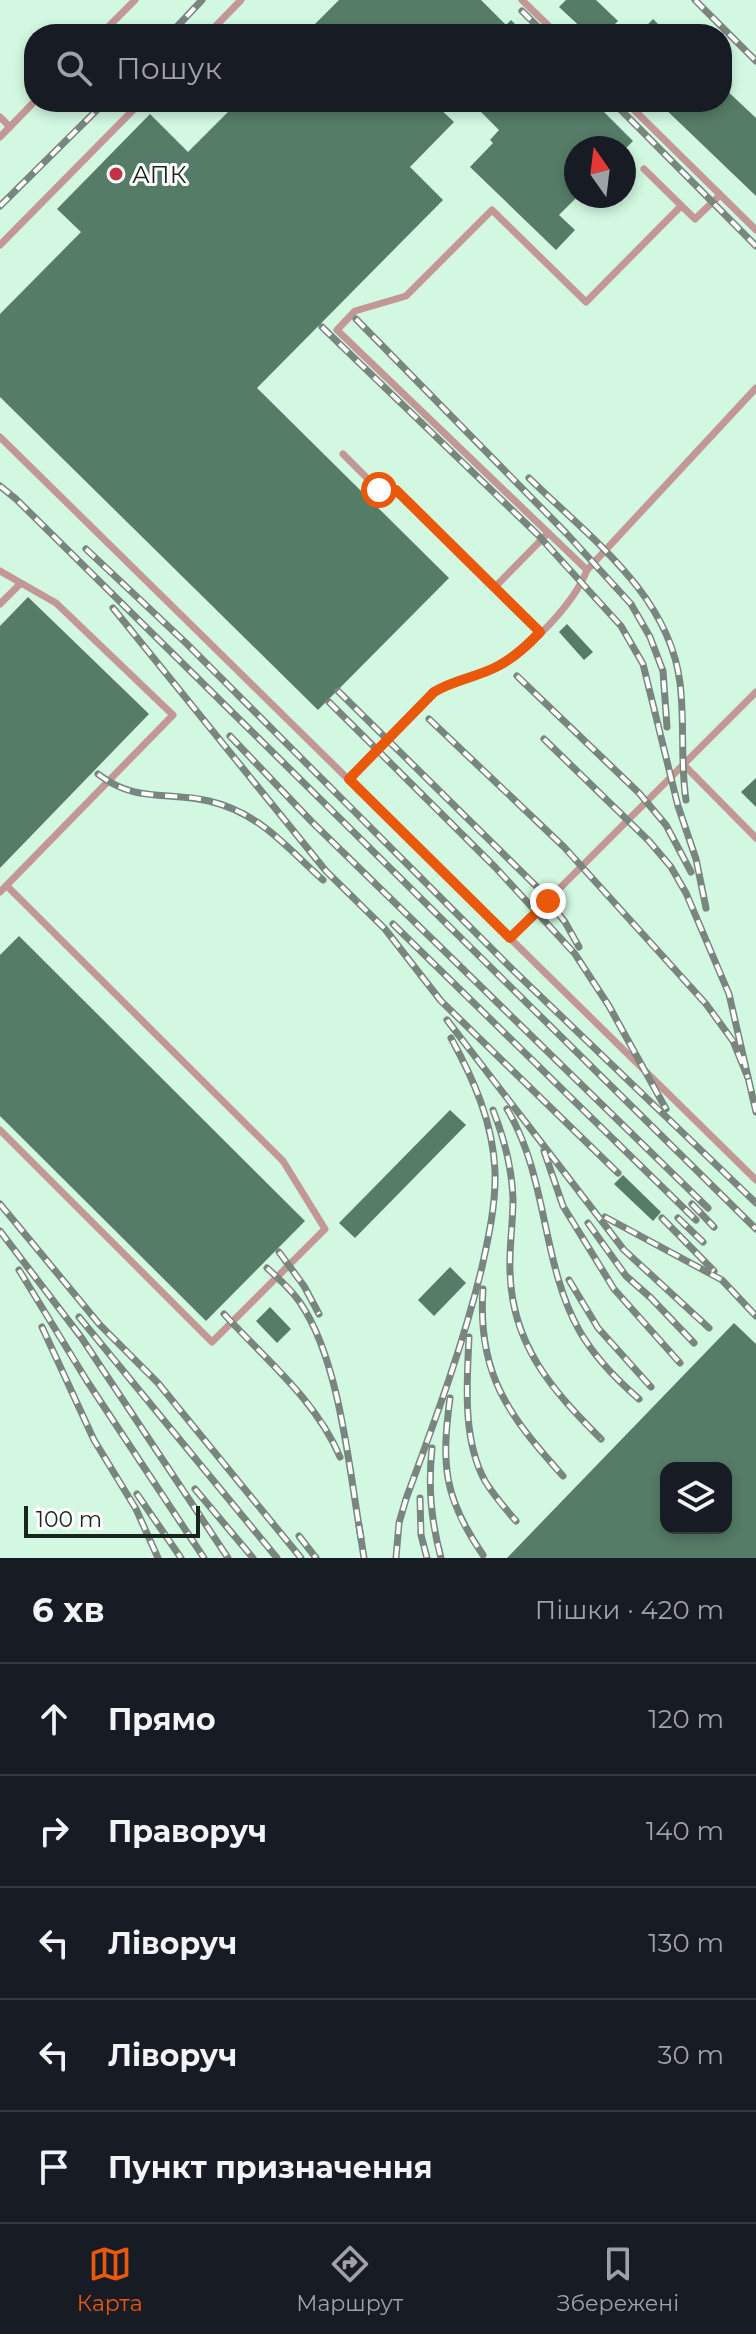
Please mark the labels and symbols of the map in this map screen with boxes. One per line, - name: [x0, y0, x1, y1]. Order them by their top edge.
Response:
- north arrow: [564, 136, 636, 208]
- place label: АПК: [132, 160, 187, 189]
- marker: АПК: [107, 165, 125, 183]
- route start: [361, 472, 397, 508]
- route end: [530, 883, 566, 919]
- scale bar: [24, 1502, 200, 1538]

